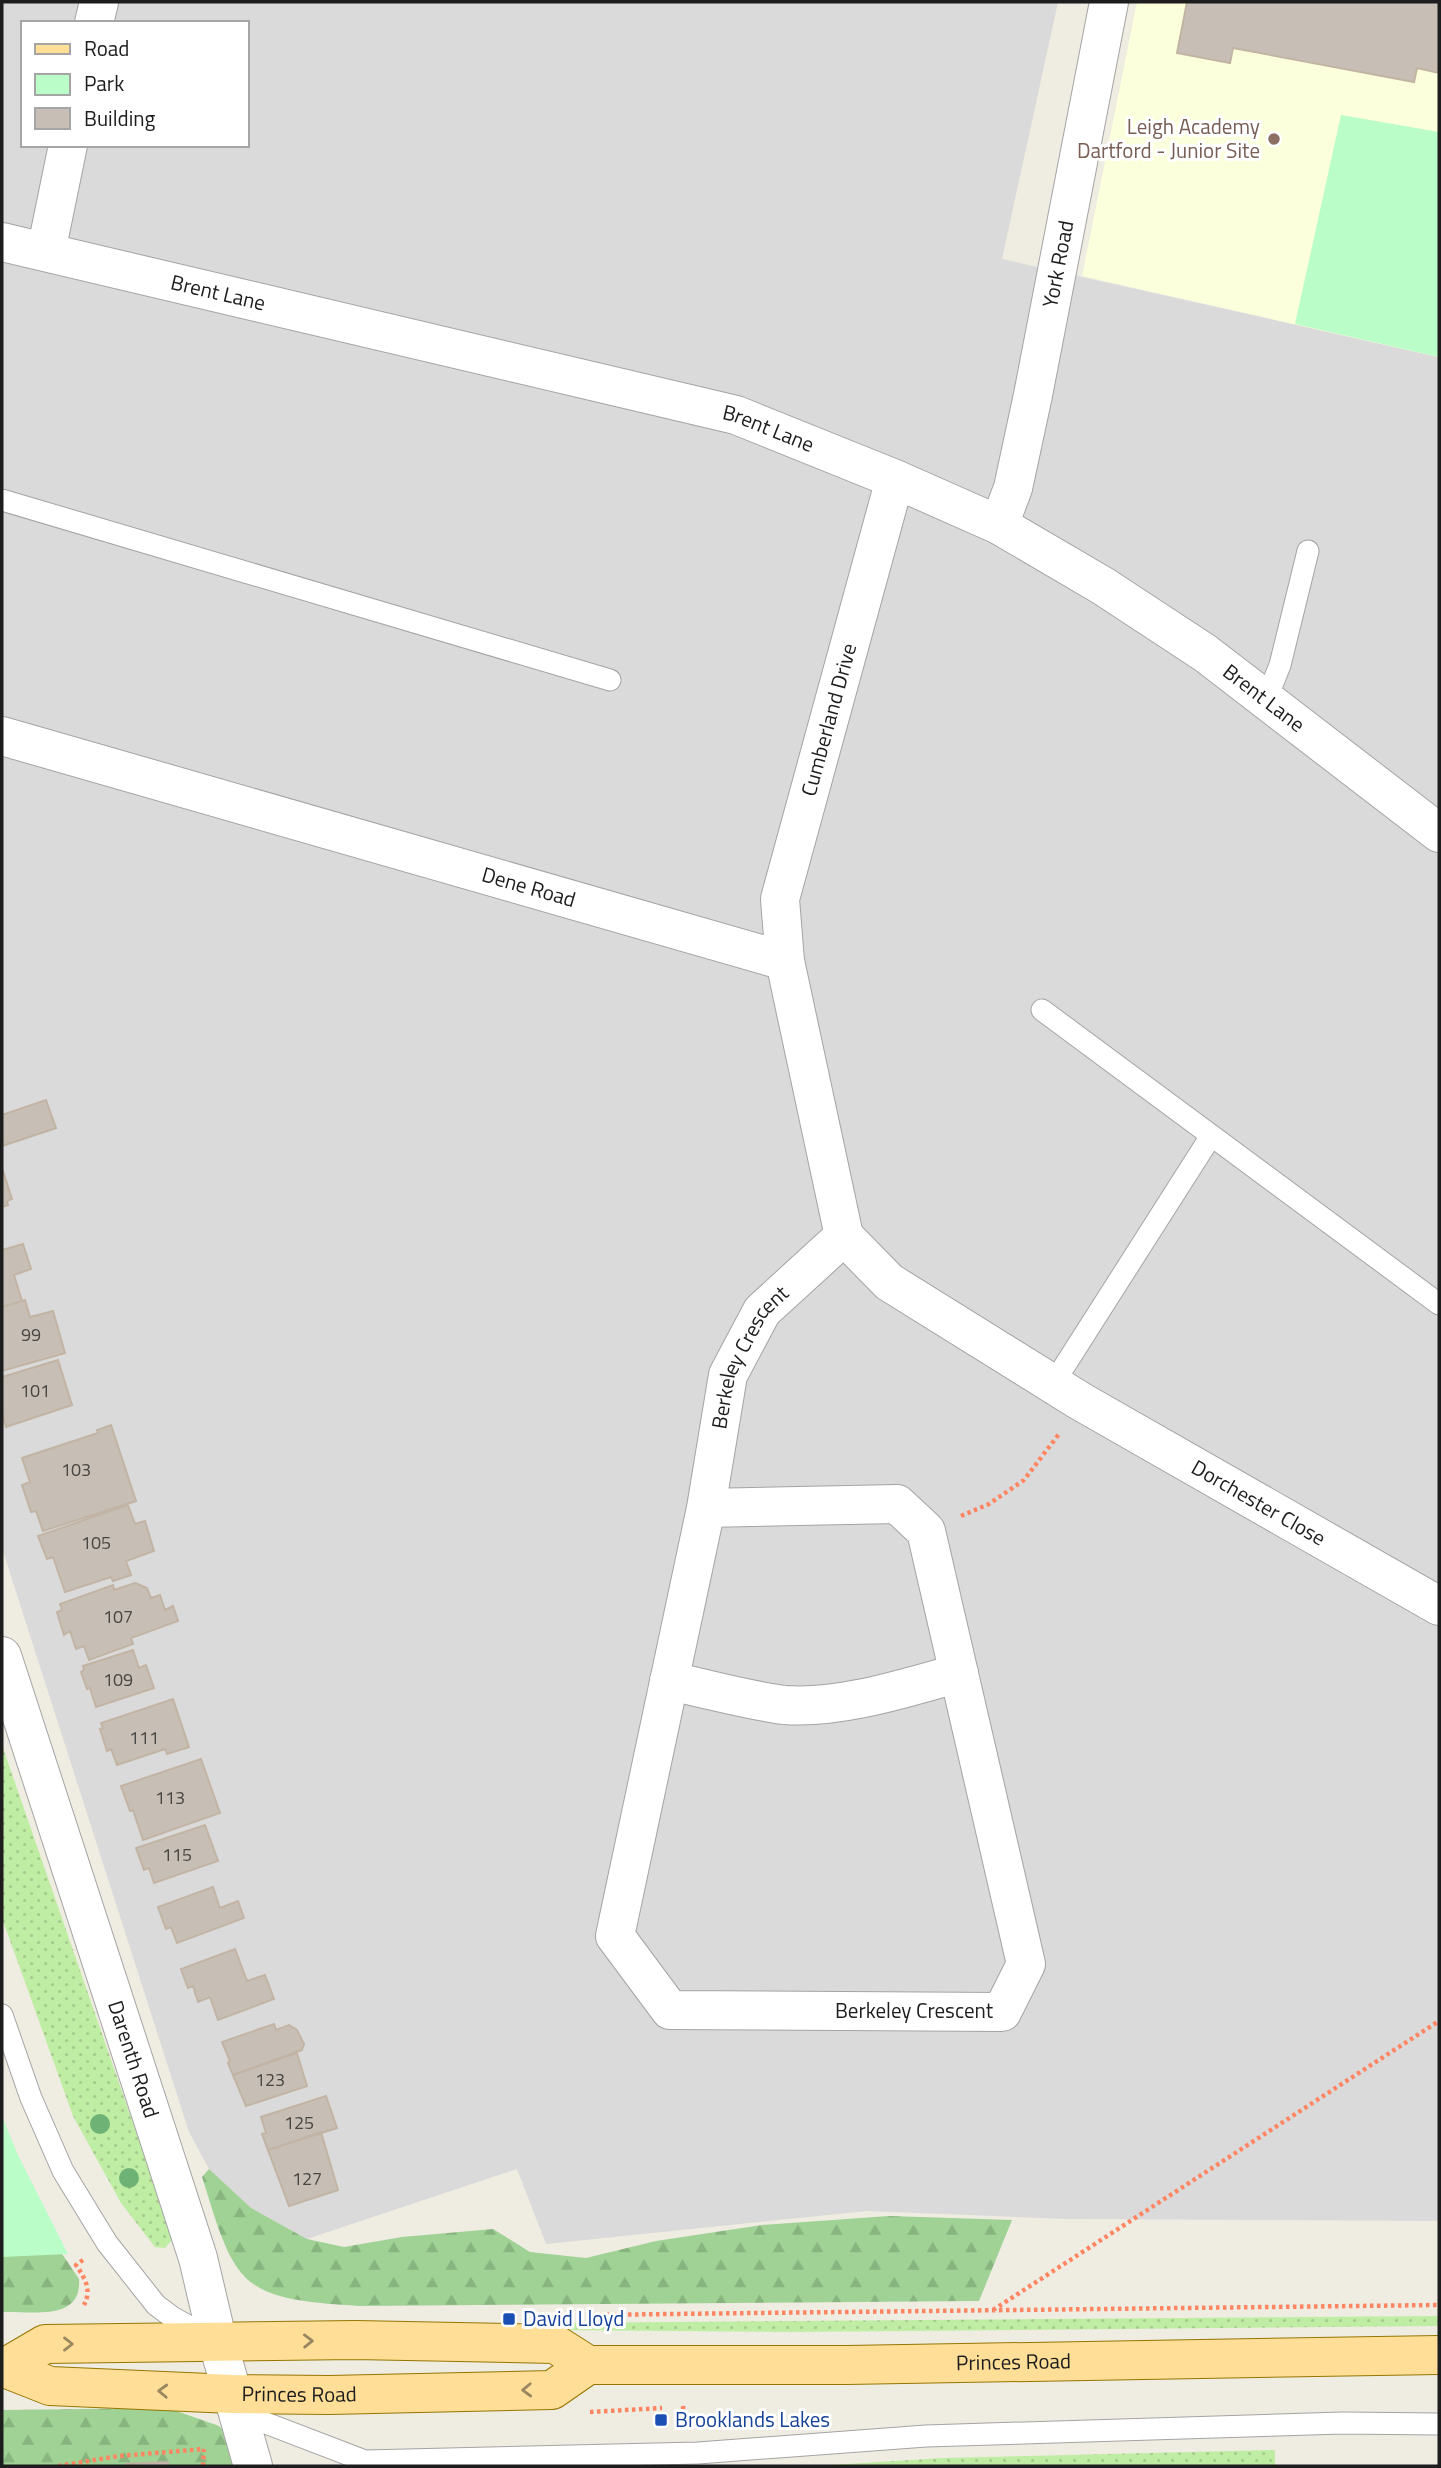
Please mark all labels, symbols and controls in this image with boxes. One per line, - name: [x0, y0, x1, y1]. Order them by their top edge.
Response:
- legend: [21, 21, 248, 147]
- text: Road: [84, 32, 129, 64]
- text: Park: [84, 67, 124, 99]
- text: Building: [84, 102, 156, 134]
- place label: Leigh Academy Dartford - Junior Site: [1077, 110, 1260, 166]
- marker: Leigh Academy Dartford - Junior Site: [1266, 131, 1282, 147]
- street label: York Road: [1033, 217, 1081, 310]
- street label: Brent Lane: [168, 265, 269, 319]
- street label: Brent Lane: [720, 395, 819, 460]
- street label: Cumberland Drive: [792, 639, 864, 800]
- street label: Brent Lane: [1216, 655, 1312, 739]
- street label: Dene Road: [478, 858, 580, 915]
- street label: Berkeley Crescent: [702, 1277, 796, 1431]
- house number: 99: [21, 1321, 41, 1348]
- house number: 101: [20, 1377, 50, 1404]
- street label: Dorchester Close: [1186, 1451, 1332, 1553]
- house number: 103: [61, 1456, 91, 1483]
- house number: 105: [81, 1529, 111, 1556]
- house number: 107: [103, 1603, 133, 1630]
- house number: 109: [103, 1666, 133, 1693]
- house number: 111: [129, 1724, 159, 1751]
- house number: 113: [155, 1784, 185, 1811]
- house number: 115: [162, 1841, 192, 1868]
- street label: Berkeley Crescent: [835, 1994, 994, 2026]
- street label: Darenth Road: [100, 1996, 168, 2122]
- house number: 123: [255, 2066, 285, 2093]
- house number: 125: [284, 2109, 314, 2136]
- house number: 127: [292, 2165, 322, 2192]
- place label: David Lloyd: [523, 2302, 624, 2334]
- marker: David Lloyd: [501, 2311, 517, 2327]
- one-way arrow: [303, 2333, 314, 2349]
- one-way arrow: [63, 2336, 74, 2352]
- street label: Princes Road: [956, 2344, 1071, 2378]
- street label: Princes Road: [241, 2377, 357, 2410]
- one-way arrow: [522, 2383, 533, 2398]
- one-way arrow: [158, 2384, 169, 2399]
- place label: Brooklands Lakes: [675, 2403, 830, 2435]
- marker: Brooklands Lakes: [653, 2412, 669, 2428]

